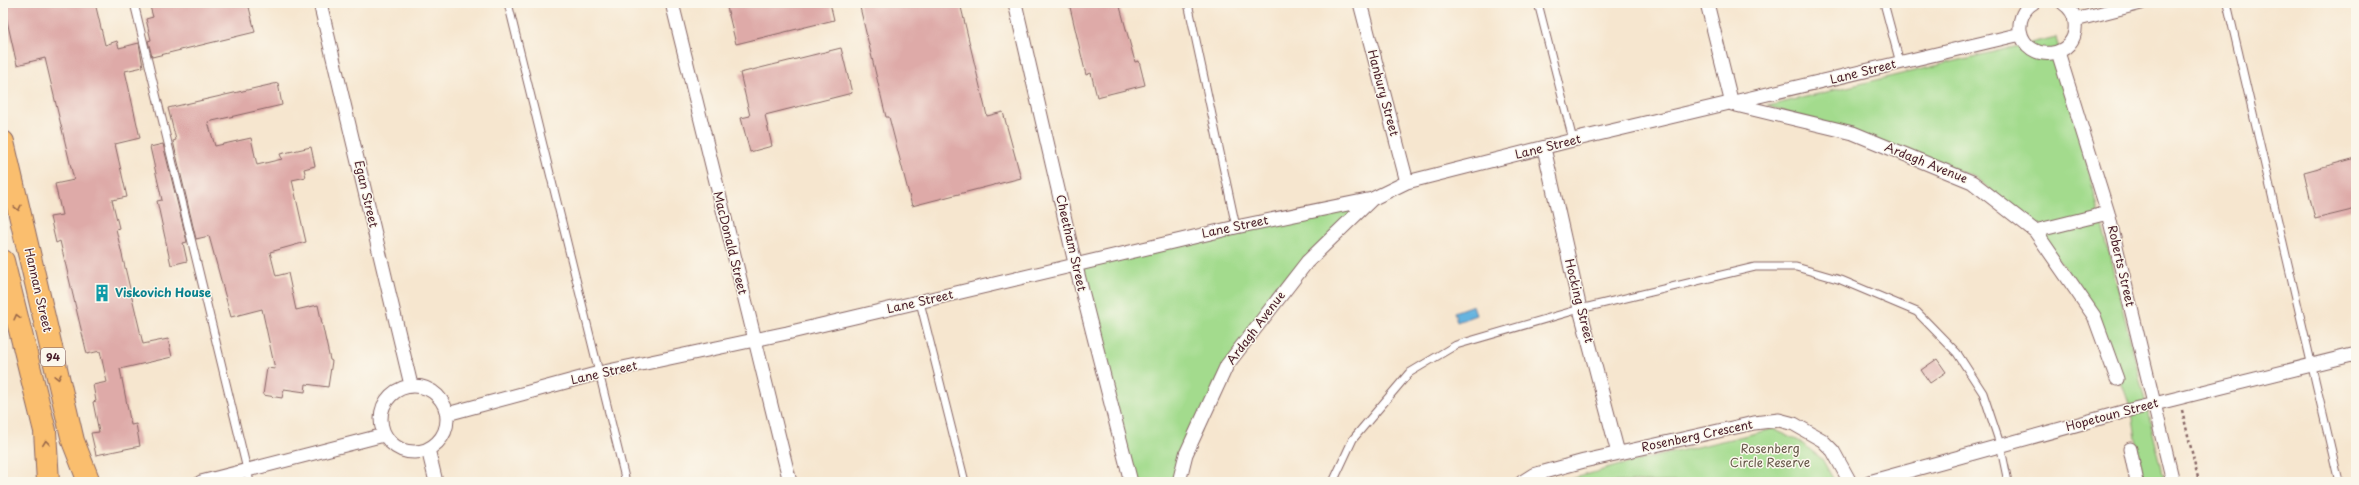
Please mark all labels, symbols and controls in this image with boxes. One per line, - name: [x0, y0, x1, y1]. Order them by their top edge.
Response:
- street label: Hanbury Street: [1364, 47, 1404, 138]
- street label: Lane Street: [1828, 54, 1898, 88]
- street label: Lane Street: [1513, 129, 1583, 163]
- street label: Ardagh Avenue: [1882, 137, 1970, 187]
- street label: Egan Street: [351, 158, 383, 229]
- street label: MacDonald Street: [709, 189, 753, 296]
- street label: Cheetham Street: [1052, 193, 1092, 293]
- one-way arrow: [14, 204, 22, 211]
- street label: Lane Street: [1200, 210, 1270, 242]
- street label: Roberts Street: [2104, 223, 2140, 308]
- street label: Hannan Street: [21, 246, 57, 334]
- street label: Hocking Street: [1561, 257, 1599, 345]
- building icon: Viskovich House: [92, 283, 112, 303]
- place label: Viskovich House: [115, 283, 212, 301]
- street label: Lane Street: [885, 285, 955, 317]
- street label: Ardagh Avenue: [1222, 287, 1289, 368]
- one-way arrow: [13, 313, 21, 320]
- road number: 94: [41, 348, 65, 366]
- street label: Lane Street: [569, 356, 639, 388]
- one-way arrow: [53, 373, 62, 380]
- street label: Hopetoun Street: [2064, 393, 2160, 435]
- street label: Rosenberg Crescent: [1639, 414, 1754, 456]
- park label: Rosenberg Circle Reserve: [1730, 439, 1810, 471]
- one-way arrow: [42, 440, 51, 446]

